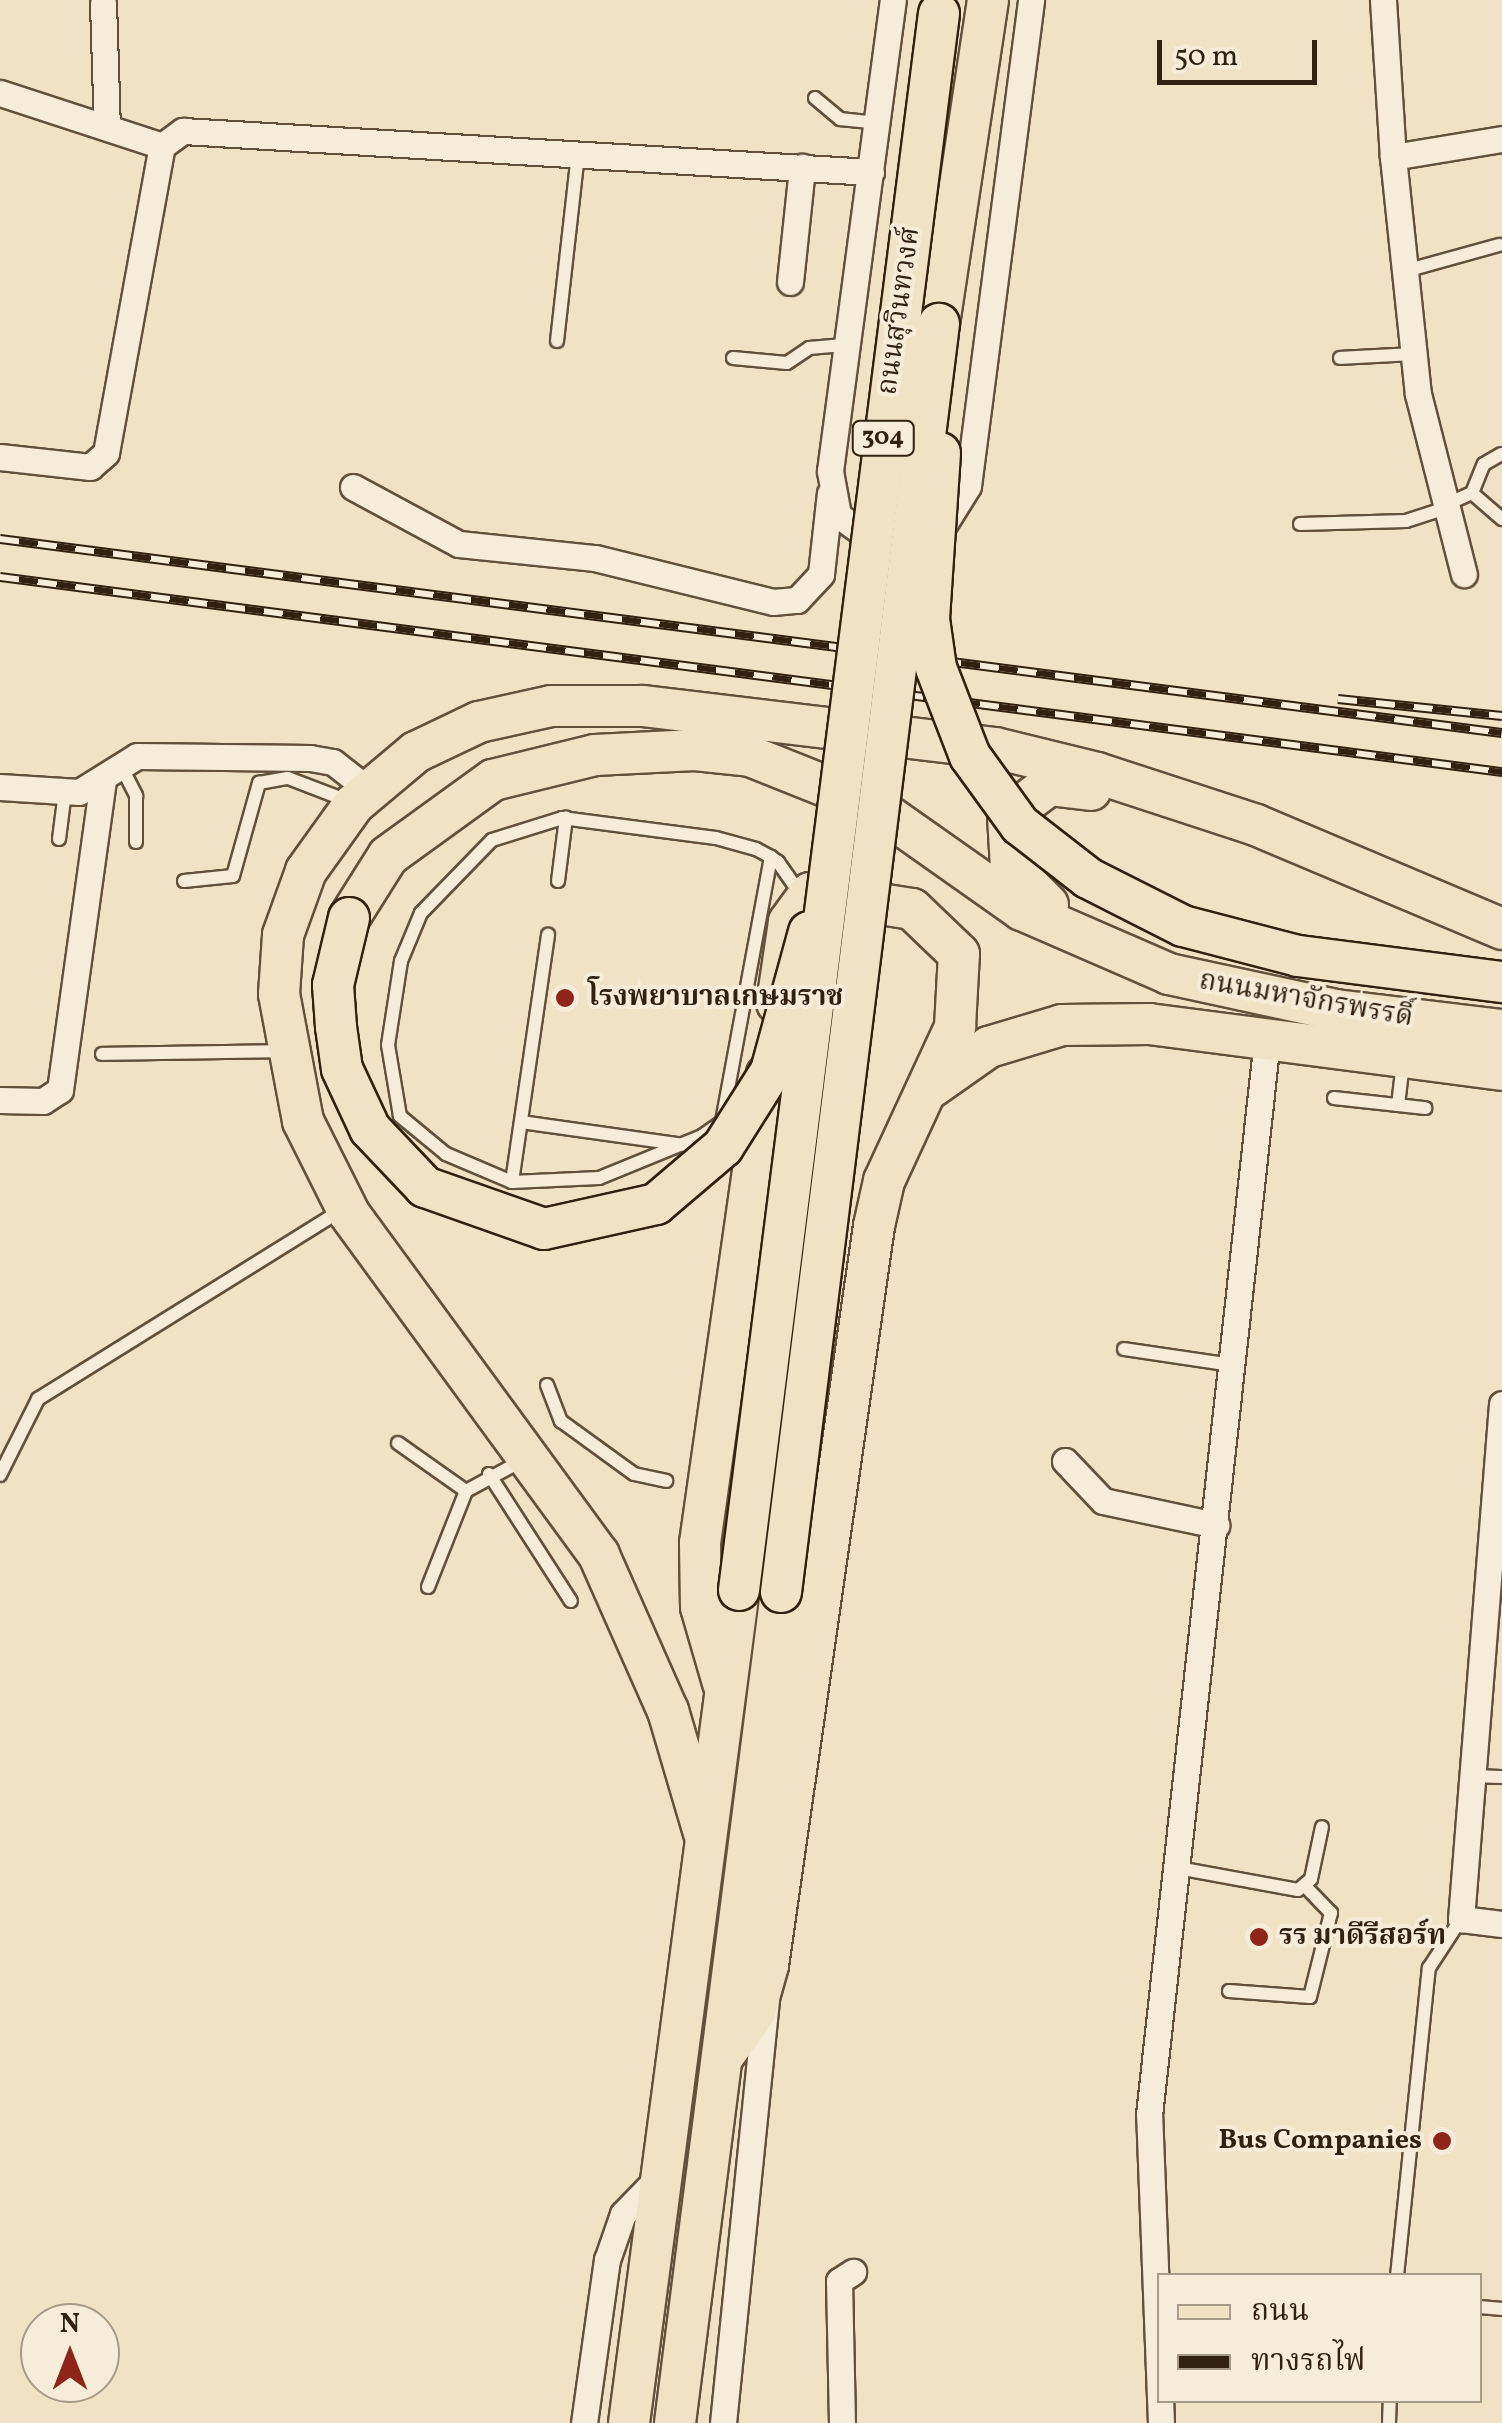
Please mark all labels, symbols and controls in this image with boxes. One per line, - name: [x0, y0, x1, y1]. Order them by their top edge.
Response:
- scale bar: [1162, 20, 1322, 82]
- text: 50 m: [1174, 36, 1238, 78]
- street label: ถนนสุวินทวงศ์: [872, 225, 928, 397]
- road number: 304: [850, 418, 916, 458]
- street label: ถนนมหาจักรพรรดิ์: [1196, 965, 1416, 1035]
- place label: โรงพยาบาลเกษมราช: [588, 981, 843, 1015]
- marker: โรงพยาบาลเกษมราช: [552, 985, 578, 1011]
- place label: รร มาดีรีสอร์ท: [1279, 1920, 1446, 1954]
- marker: รร มาดีรีสอร์ท: [1248, 1926, 1270, 1948]
- place label: Bus Companies: [1219, 2124, 1422, 2158]
- marker: Bus Companies: [1431, 2130, 1453, 2152]
- legend: [1157, 2273, 1482, 2403]
- text: ถนน: [1251, 2291, 1309, 2333]
- north arrow: [20, 2303, 120, 2403]
- text: N: [60, 2305, 80, 2344]
- text: ทางรถไฟ: [1251, 2341, 1365, 2383]

